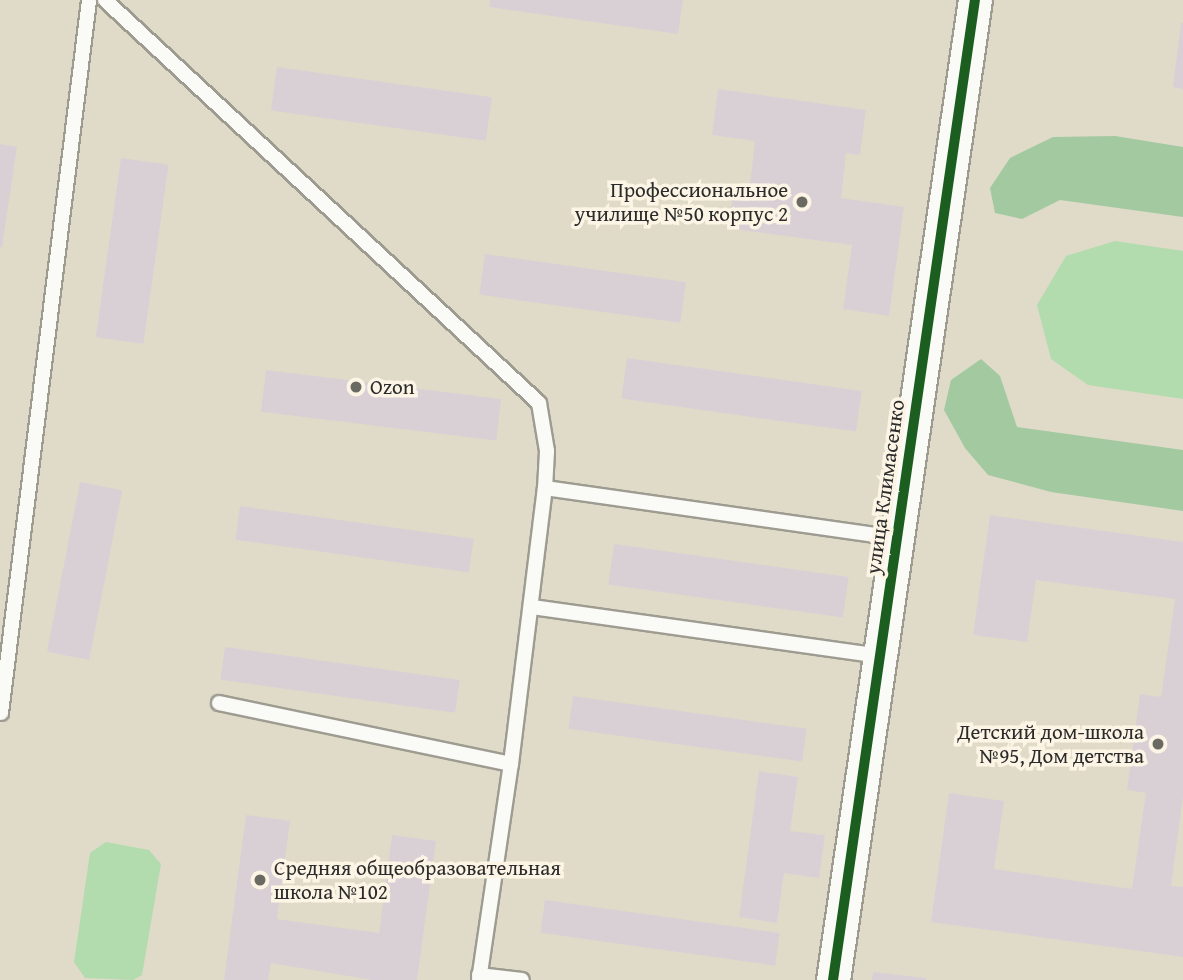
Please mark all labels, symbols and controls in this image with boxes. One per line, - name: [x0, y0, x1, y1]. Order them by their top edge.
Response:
- place label: Профессиональное училище №50 корпус 2: [575, 177, 788, 227]
- marker: Профессиональное училище №50 корпус 2: [794, 194, 810, 210]
- place label: Ozon: [370, 374, 414, 400]
- marker: Ozon: [348, 379, 364, 395]
- street label: улица Климасенко: [860, 398, 910, 576]
- place label: Детский дом-школа №95, Дом детства: [957, 719, 1144, 769]
- marker: Детский дом-школа №95, Дом детства: [1150, 736, 1166, 752]
- place label: Средняя общеобразовательная школа №102: [274, 855, 561, 905]
- marker: Средняя общеобразовательная школа №102: [252, 872, 268, 888]

